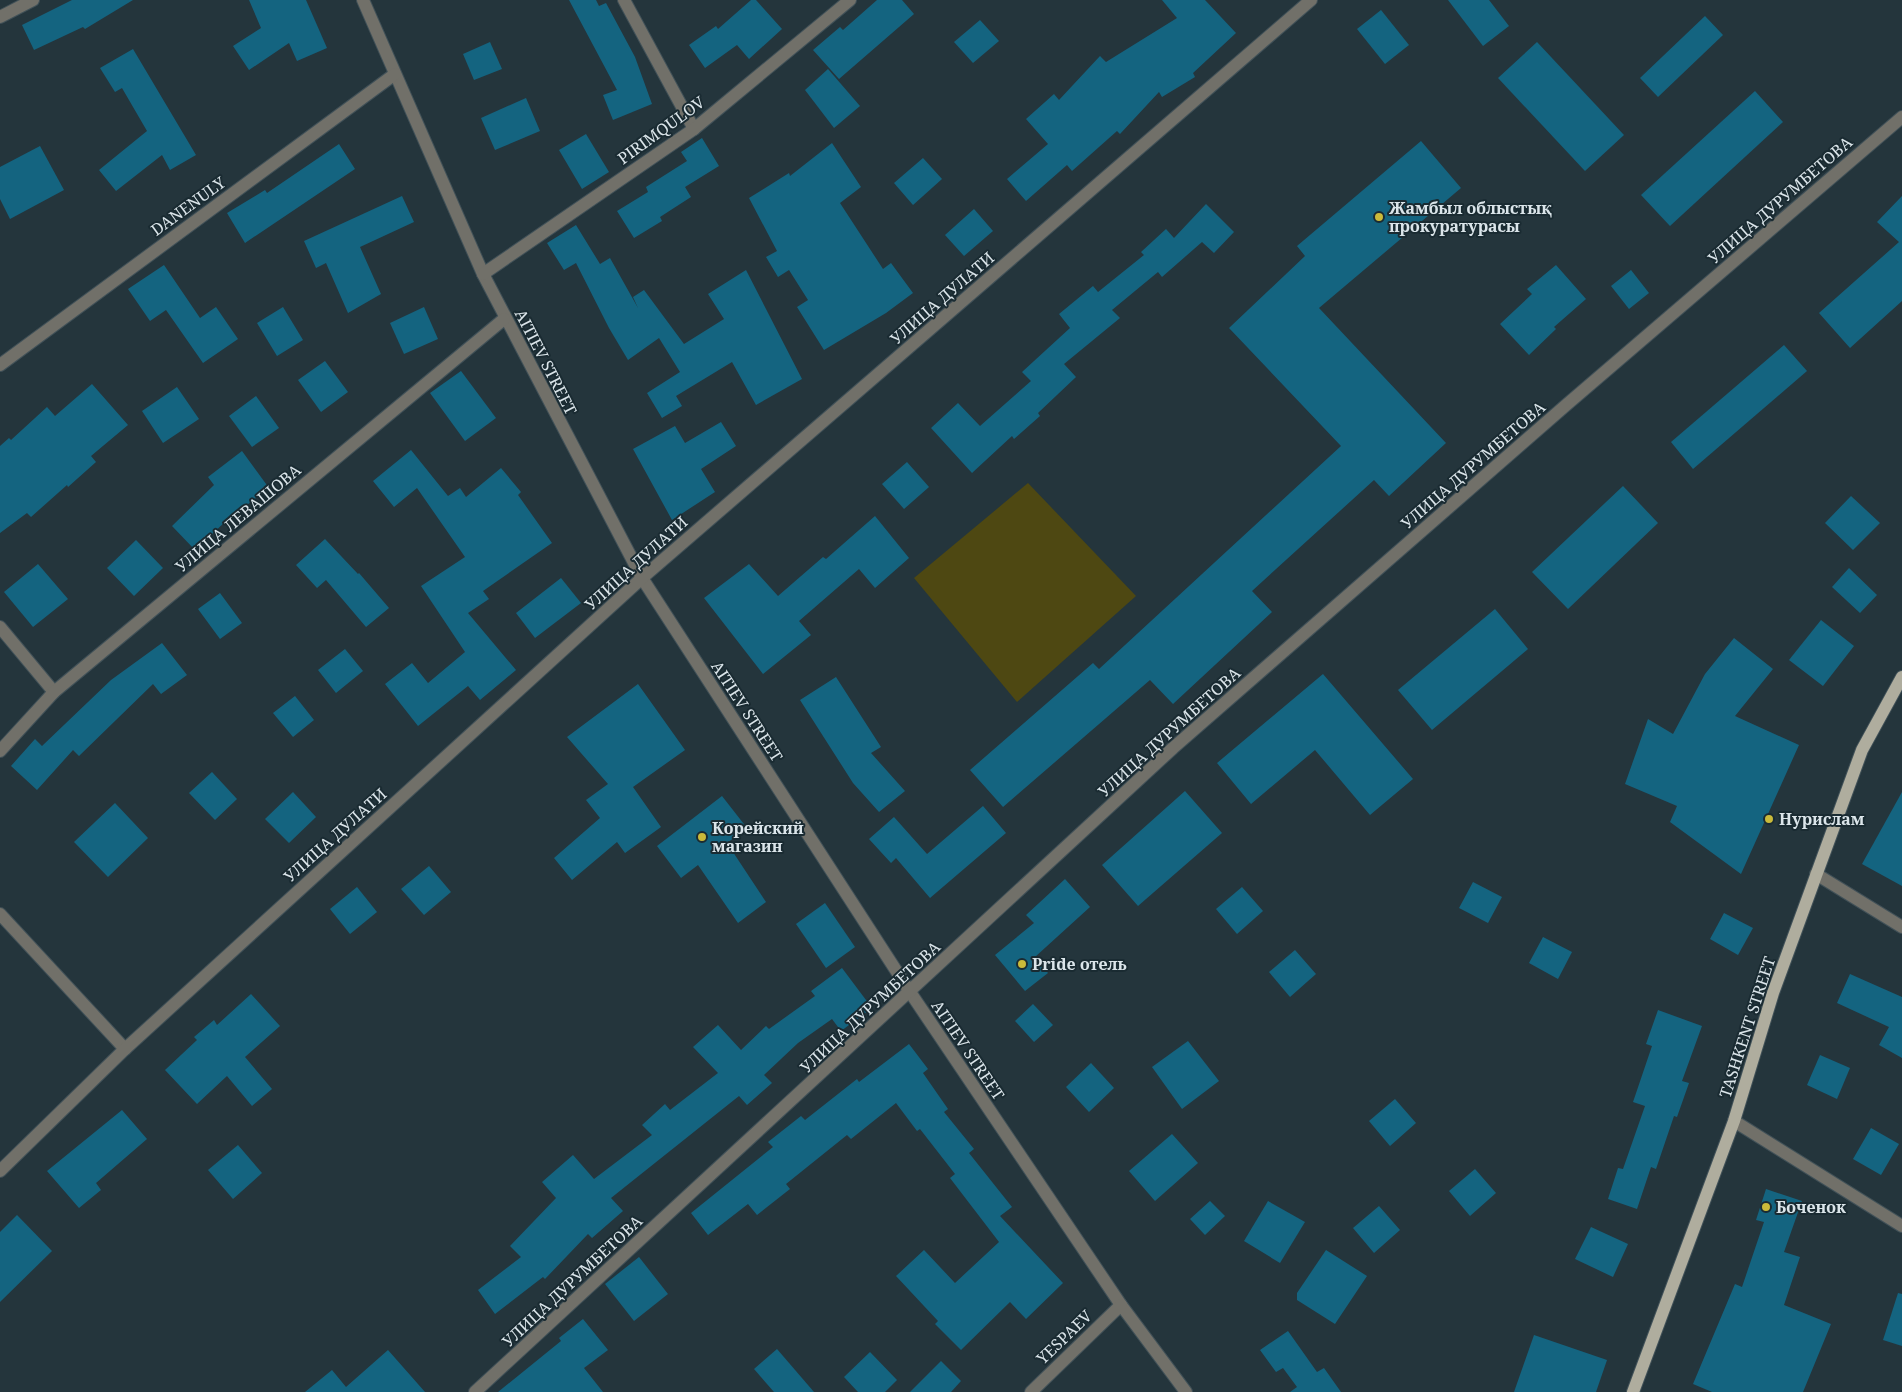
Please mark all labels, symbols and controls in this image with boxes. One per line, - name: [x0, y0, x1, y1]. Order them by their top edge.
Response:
- street label: PIRIMQULOV: [613, 91, 709, 169]
- street label: УЛИЦА ДУРУМБЕТОВА: [1703, 131, 1857, 269]
- street label: DANENULY: [146, 171, 231, 241]
- place label: Жамбыл облыстық прокуратурасы: [1389, 197, 1552, 237]
- marker: Жамбыл облыстық прокуратурасы: [1373, 211, 1385, 223]
- street label: УЛИЦА ДУЛАТИ: [885, 247, 999, 349]
- street label: AITIEV STREET: [510, 305, 582, 419]
- street label: УЛИЦА ДУРУМБЕТОВА: [1396, 396, 1550, 534]
- street label: УЛИЦА ЛЕВАШОВА: [171, 459, 306, 577]
- street label: УЛИЦА ДУЛАТИ: [580, 511, 692, 615]
- street label: AITIEV STREET: [706, 656, 788, 766]
- street label: УЛИЦА ДУРУМБЕТОВА: [1093, 662, 1245, 802]
- street label: УЛИЦА ДУЛАТИ: [279, 783, 391, 887]
- place label: Нурислам: [1779, 808, 1865, 830]
- marker: Нурислам: [1763, 813, 1775, 825]
- place label: Корейский магазин: [712, 817, 804, 857]
- marker: Корейский магазин: [696, 831, 708, 843]
- street label: УЛИЦА ДУРУМБЕТОВА: [795, 936, 945, 1078]
- place label: Pride отель: [1032, 953, 1127, 975]
- street label: TASHKENT STREET: [1714, 953, 1780, 1100]
- marker: Pride отель: [1016, 958, 1028, 970]
- street label: AITIEV STREET: [926, 996, 1010, 1104]
- place label: Боченок: [1776, 1196, 1846, 1218]
- marker: Боченок: [1760, 1201, 1772, 1213]
- street label: УЛИЦА ДУРУМБЕТОВА: [497, 1210, 647, 1352]
- street label: YESPAEV: [1031, 1305, 1097, 1370]

